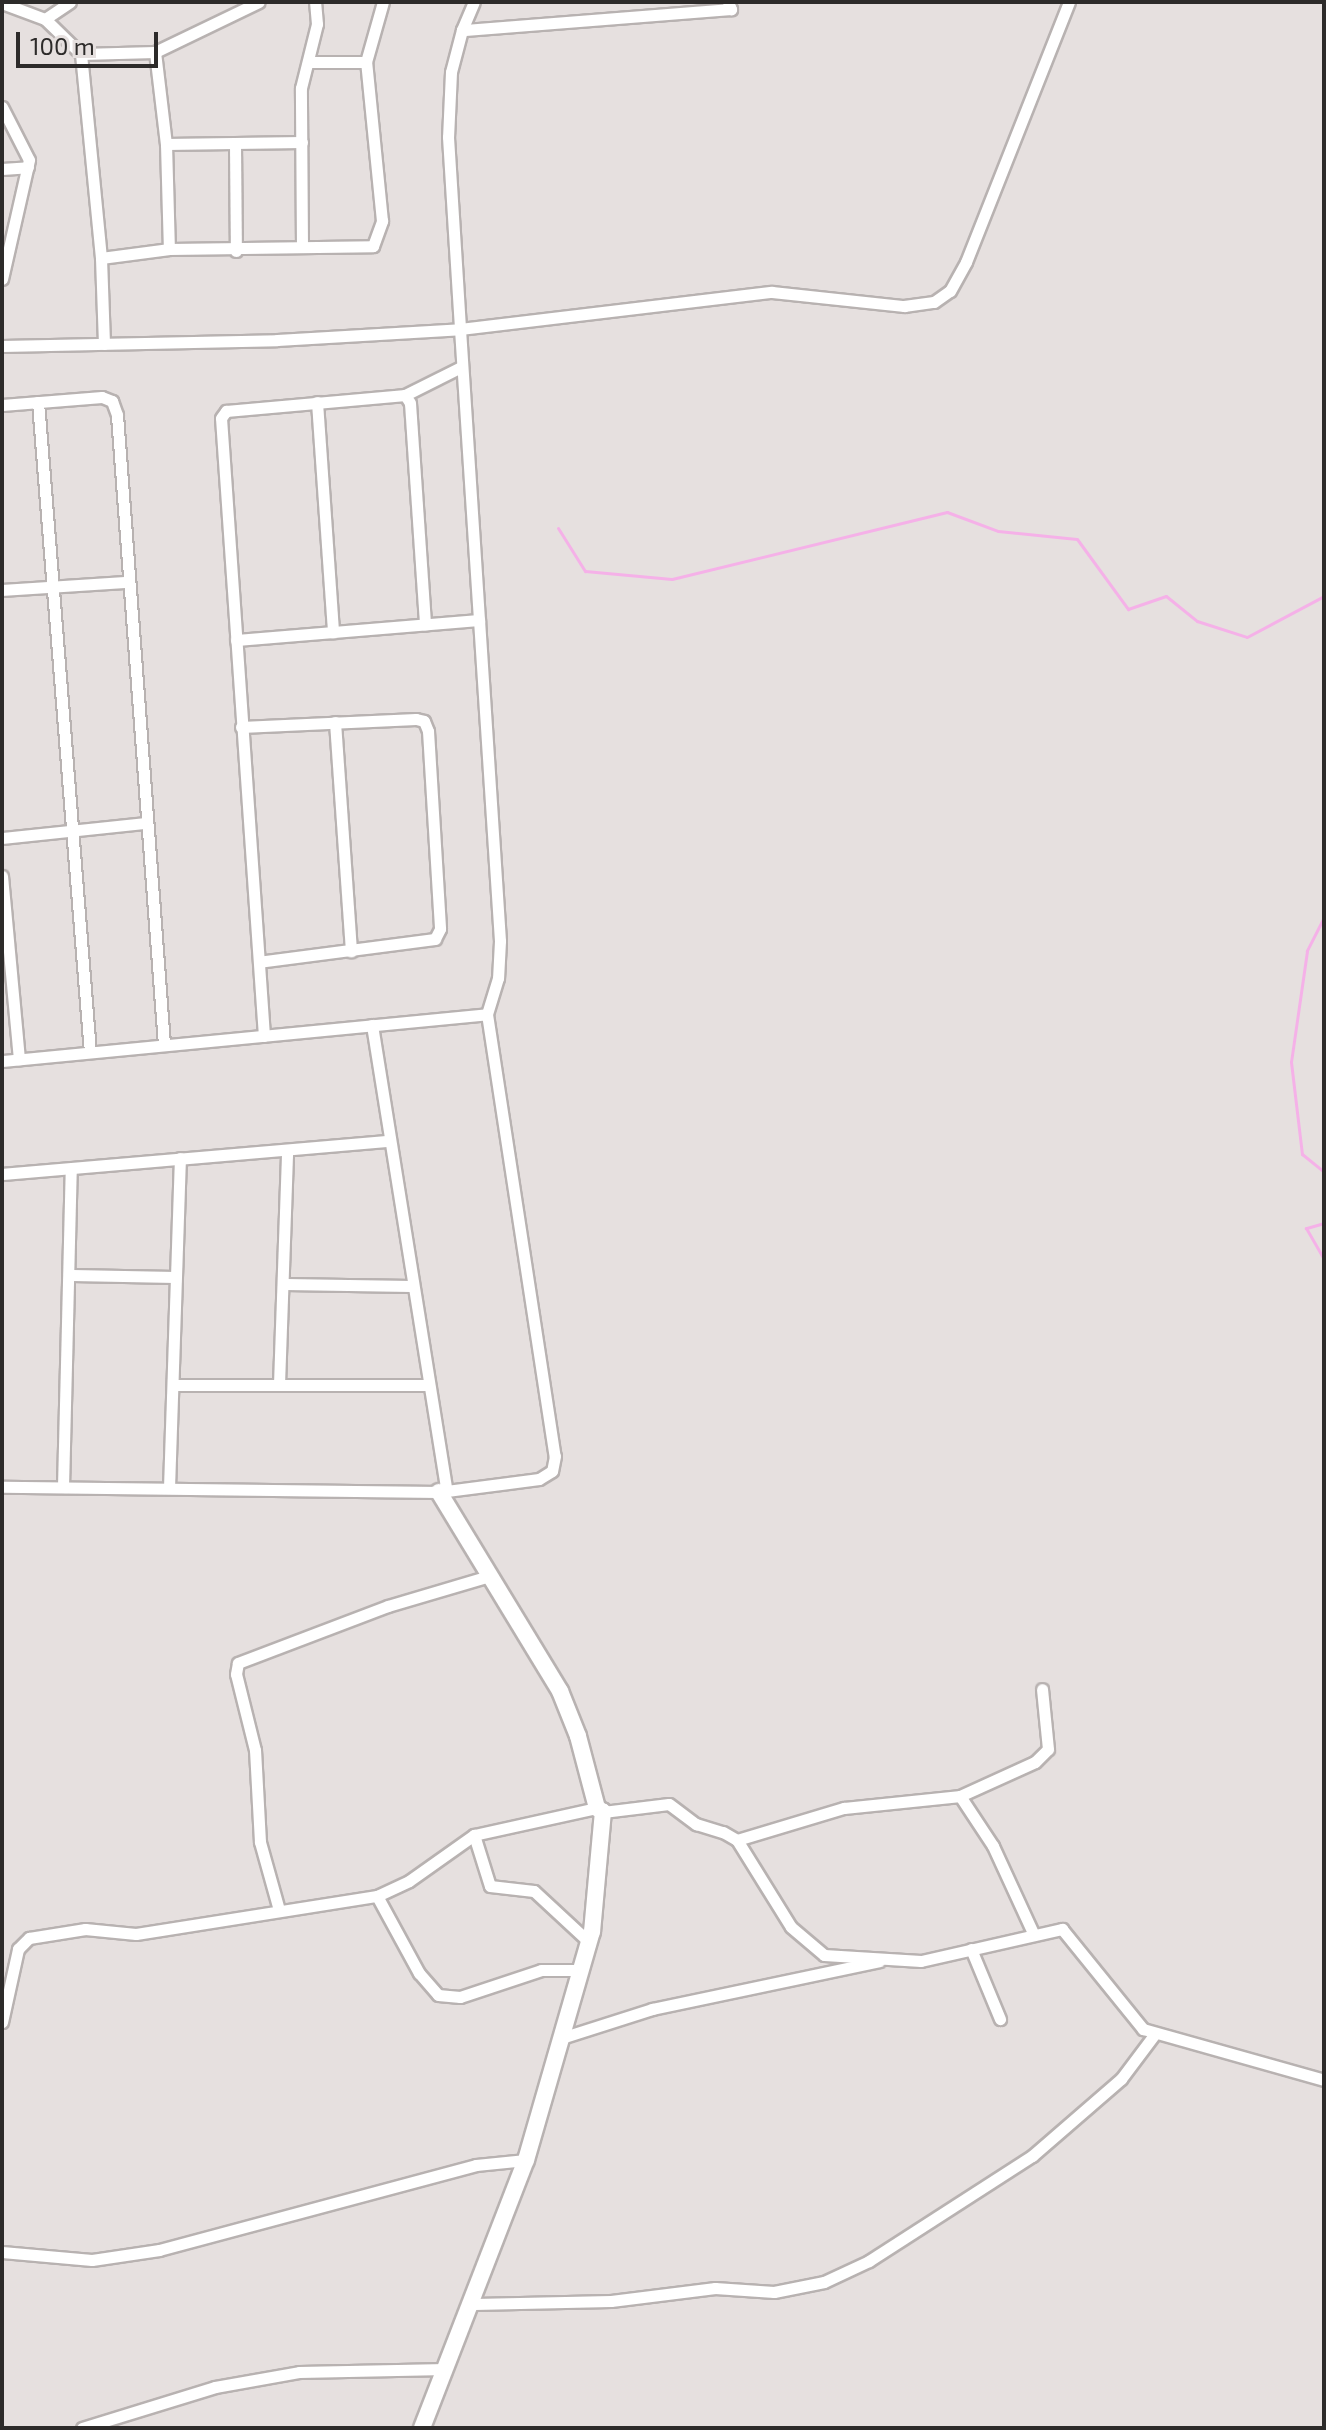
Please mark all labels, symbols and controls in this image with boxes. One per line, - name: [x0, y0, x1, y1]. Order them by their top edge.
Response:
- scale bar: [20, 16, 162, 66]
- text: 100 m: [30, 31, 95, 60]

